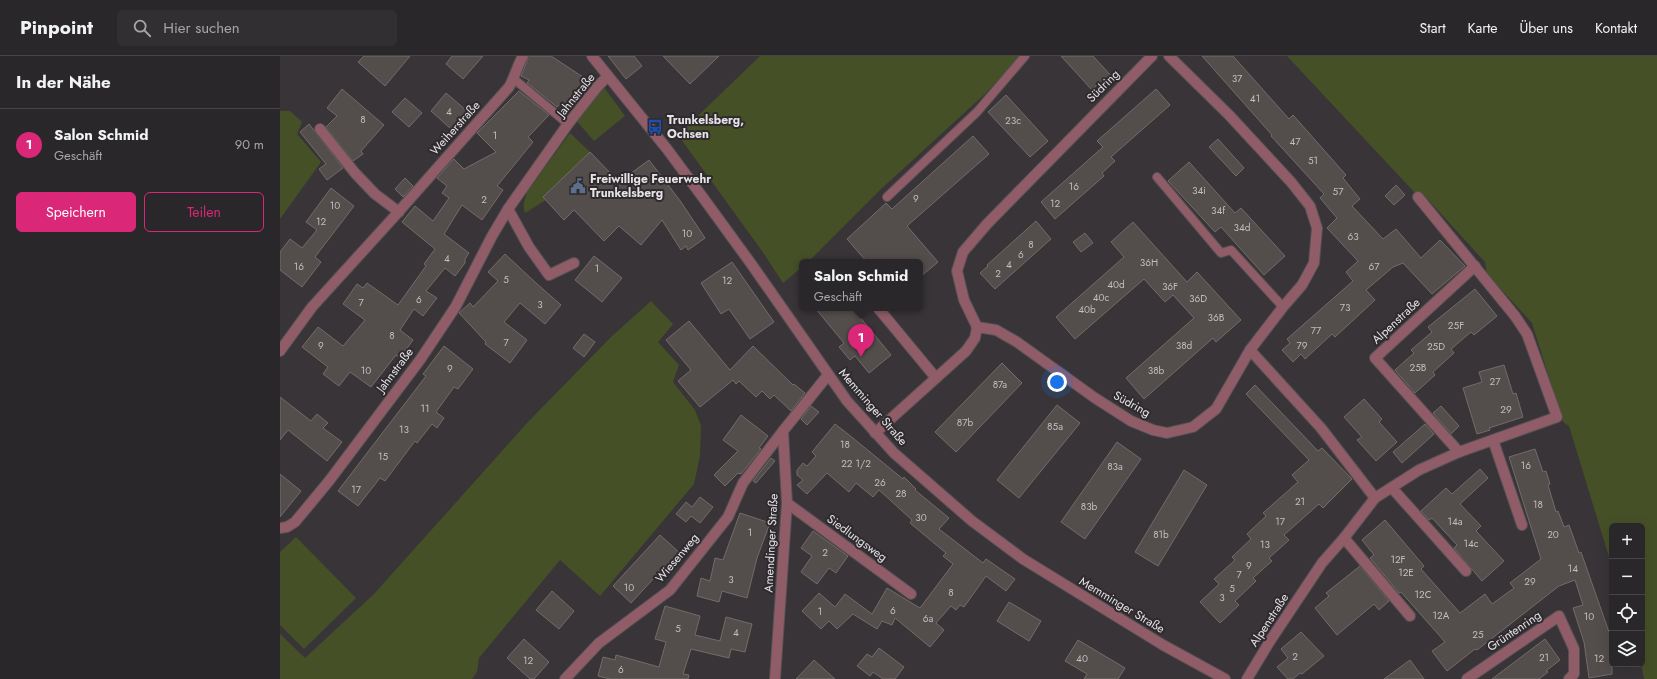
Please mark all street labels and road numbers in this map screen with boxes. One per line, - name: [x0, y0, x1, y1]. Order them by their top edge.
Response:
- street label: Südring: [1082, 65, 1124, 107]
- street label: Jahnstraße: [551, 69, 599, 122]
- street label: Weiherstraße: [426, 97, 484, 159]
- street label: Alpenstraße: [1368, 294, 1424, 348]
- street label: Jahnstraße: [371, 344, 418, 398]
- street label: Memminger Straße: [834, 364, 912, 450]
- street label: Südring: [1110, 386, 1154, 422]
- street label: Amendinger Straße: [759, 493, 783, 593]
- street label: Siedlungsweg: [823, 510, 891, 566]
- street label: Wiesenweg: [651, 529, 703, 587]
- street label: Memminger Straße: [1076, 572, 1168, 638]
- street label: Alpenstraße: [1245, 590, 1293, 650]
- street label: Grüntenring: [1483, 606, 1545, 656]

